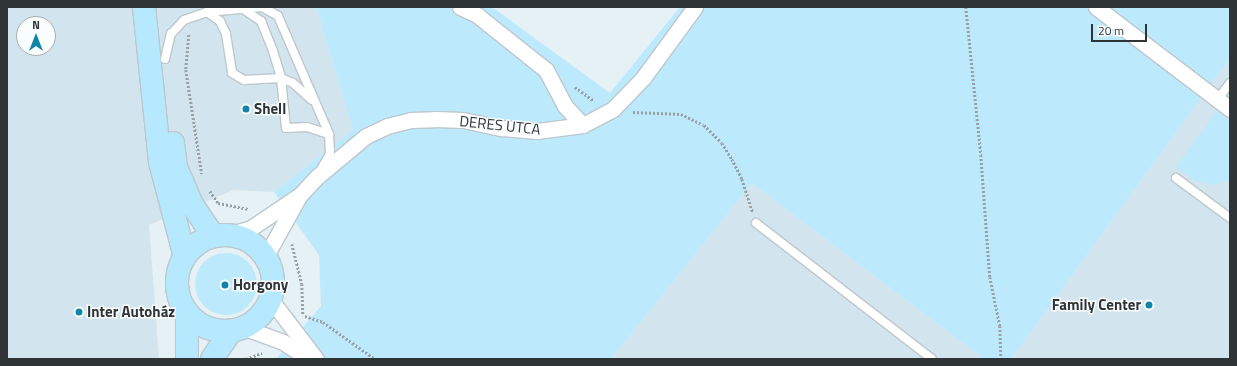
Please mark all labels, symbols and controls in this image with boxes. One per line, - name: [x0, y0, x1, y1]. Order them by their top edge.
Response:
- north arrow: [16, 16, 56, 56]
- scale bar: [1093, 16, 1149, 42]
- text: N: [32, 17, 40, 33]
- text: 20 m: [1098, 21, 1124, 40]
- place label: Shell: [254, 100, 286, 118]
- marker: Shell: [241, 104, 251, 114]
- street label: DERES UTCA: [459, 112, 541, 138]
- place label: Horgony: [233, 276, 288, 294]
- marker: Horgony: [220, 280, 230, 290]
- place label: Family Center: [1052, 296, 1141, 314]
- marker: Family Center: [1144, 300, 1154, 310]
- place label: Inter Autoház: [87, 303, 175, 321]
- marker: Inter Autoház: [74, 307, 84, 317]

